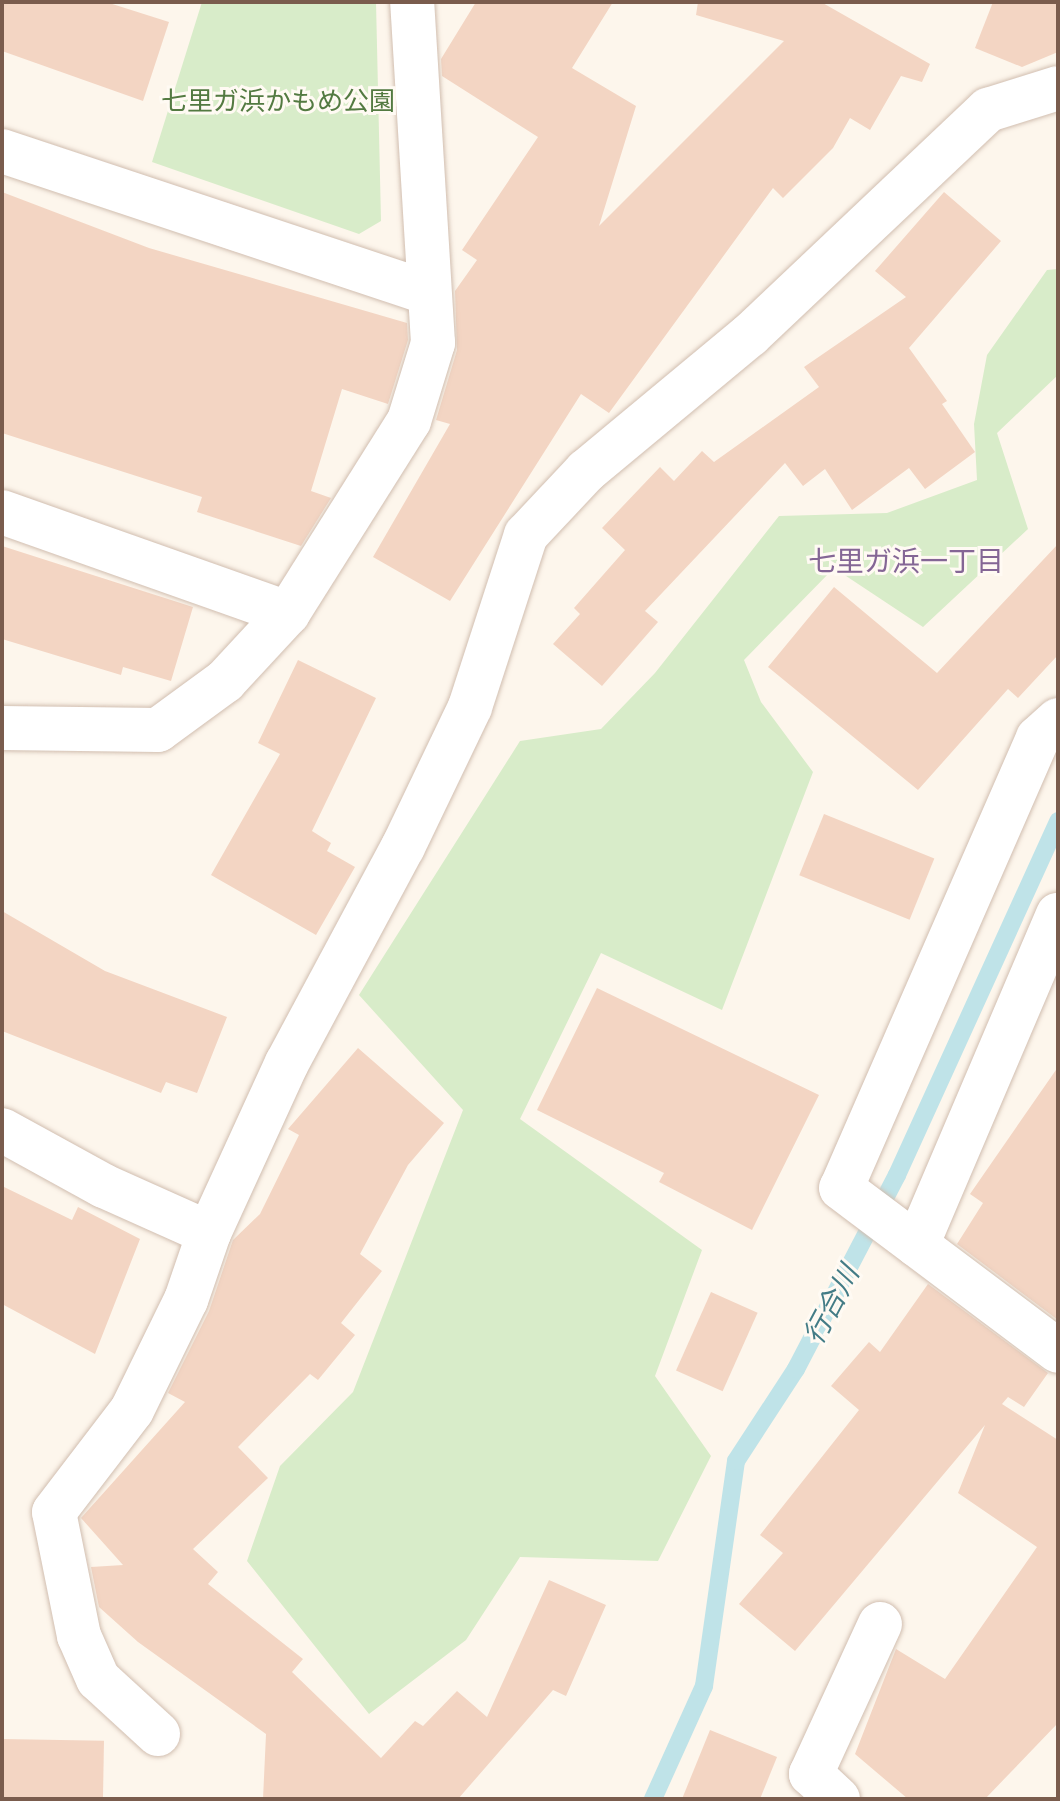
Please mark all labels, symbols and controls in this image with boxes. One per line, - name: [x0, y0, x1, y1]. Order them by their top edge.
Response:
- park label: 七里ガ浜かもめ公園: [161, 85, 395, 117]
- district label: 七里ガ浜一丁目: [808, 543, 1004, 577]
- water label: 行合川: [795, 1259, 865, 1349]

